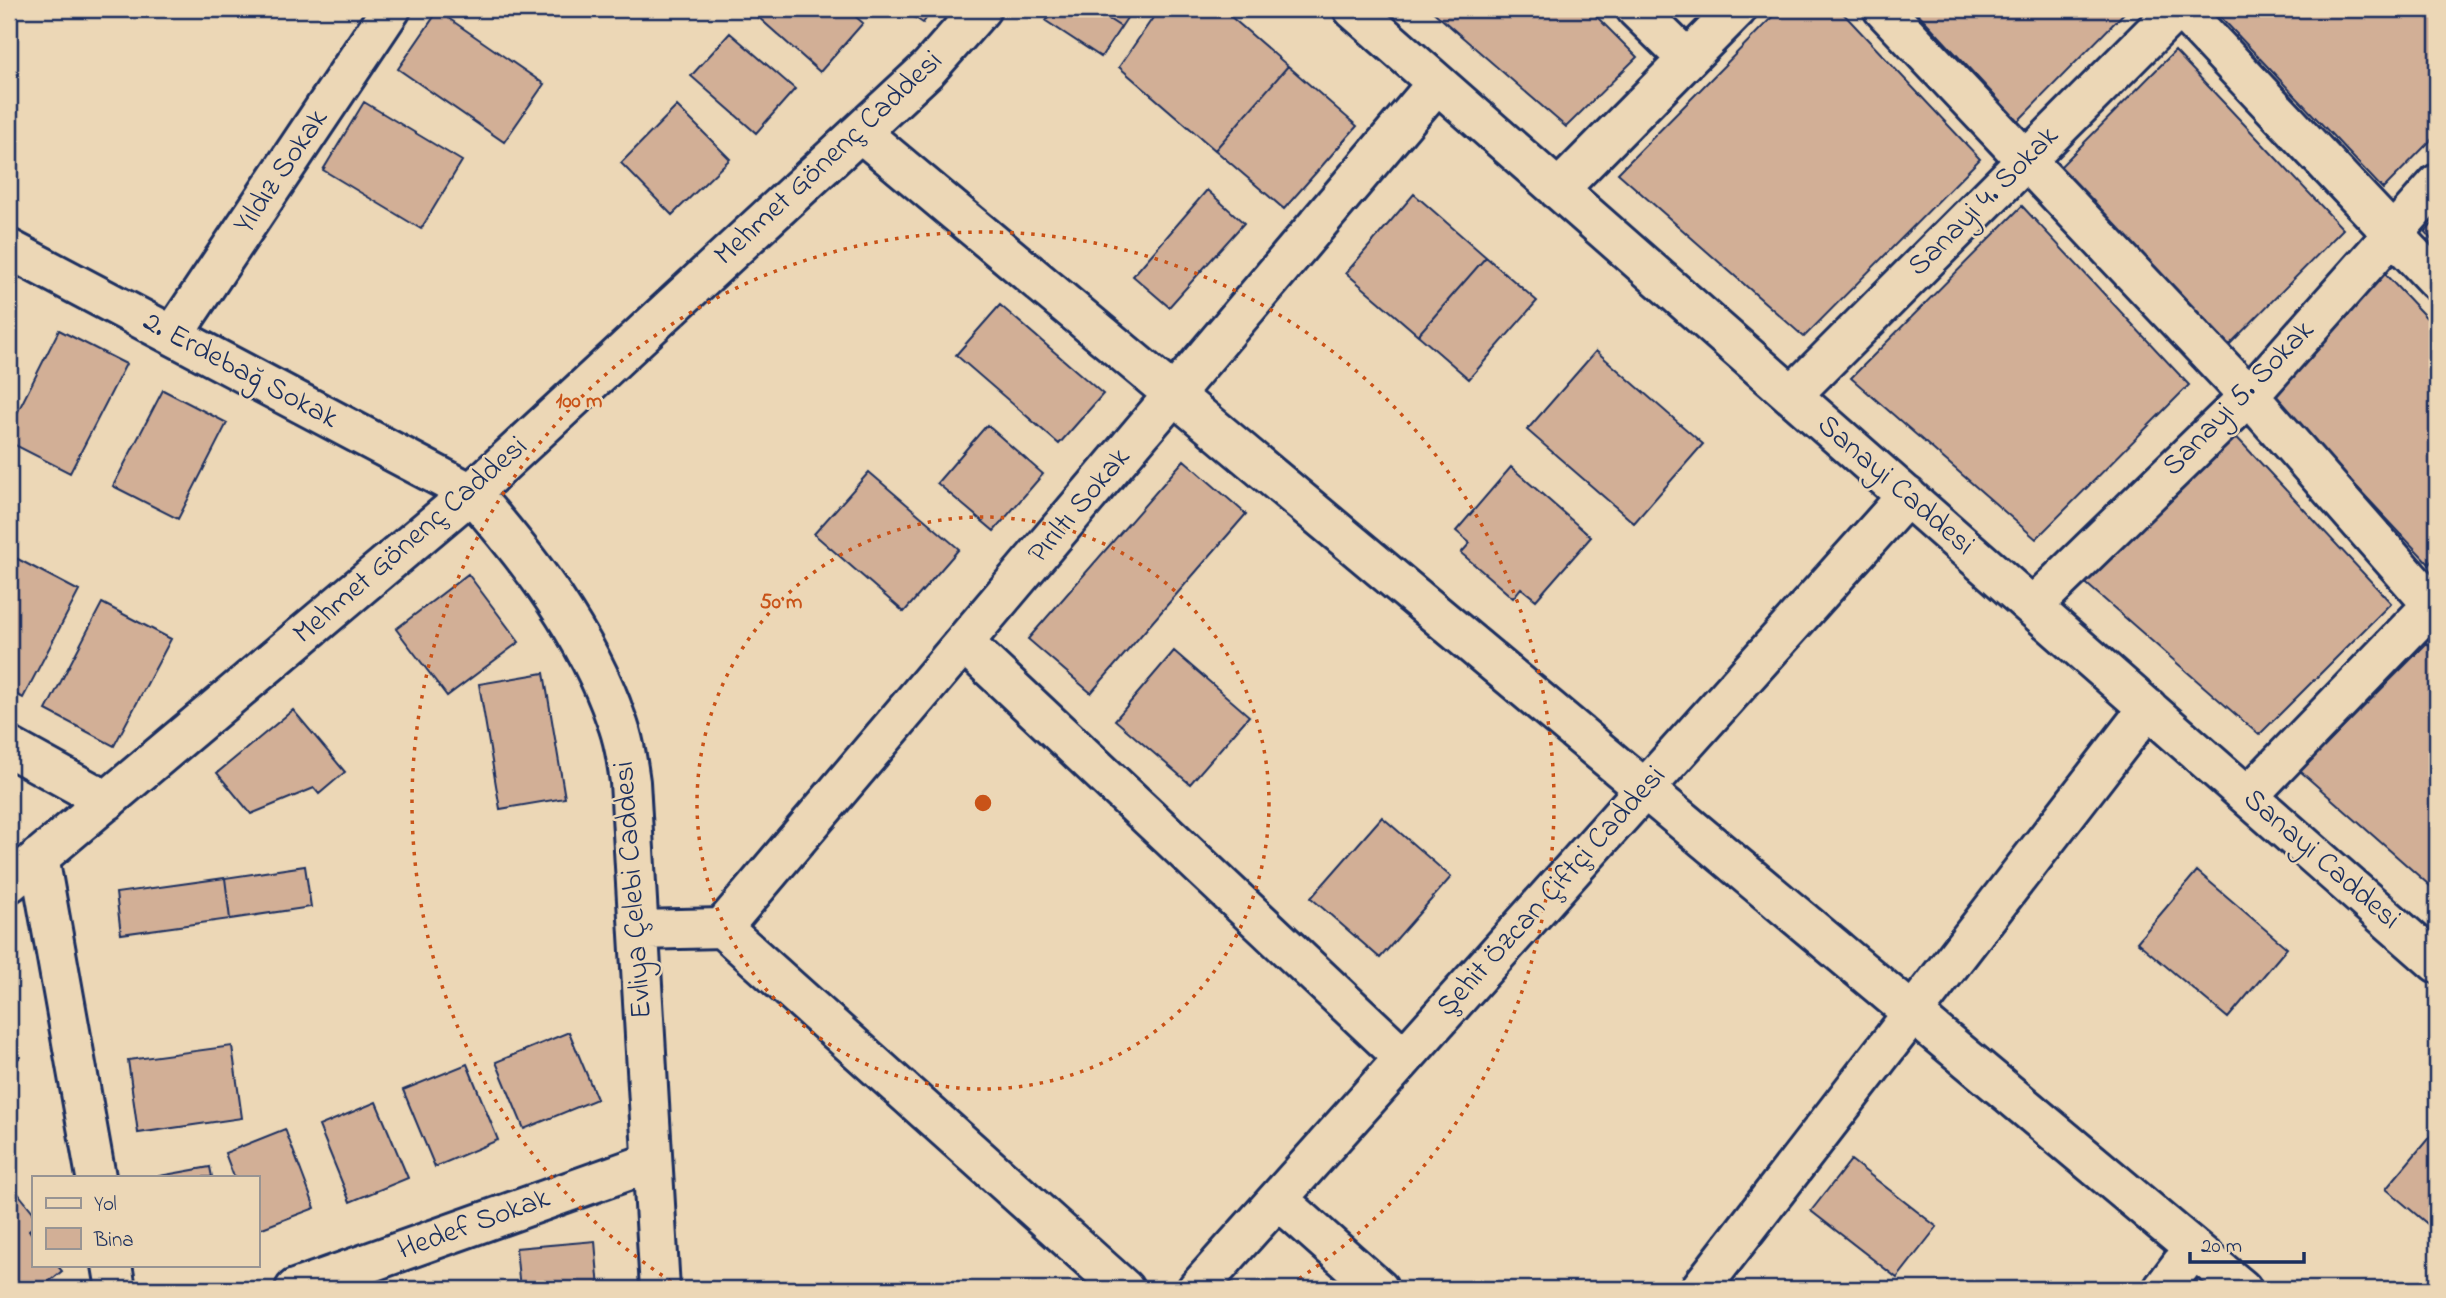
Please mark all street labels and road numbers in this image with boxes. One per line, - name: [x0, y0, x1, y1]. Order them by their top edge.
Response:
- street label: Mehmet Gönenç Caddesi: [705, 41, 953, 277]
- street label: Yıldız Sokak: [224, 100, 341, 244]
- street label: Sanayi 4. Sokak: [1898, 116, 2070, 288]
- street label: 2. Erdebağ Sokak: [134, 301, 346, 441]
- street label: Sanayi 5. Sokak: [2153, 310, 2326, 487]
- street label: Sanayi Caddesi: [1806, 405, 1984, 567]
- street label: Mehmet Gönenç Caddesi: [284, 426, 538, 656]
- street label: Pırıltı Sokak: [1018, 438, 1142, 574]
- street label: Şehit Özcan Çiftçi Caddesi: [1427, 756, 1677, 1028]
- street label: Evliya Çelebi Caddesi: [603, 760, 665, 1020]
- street label: Sanayi Caddesi: [2232, 779, 2410, 941]
- street label: Hedef Sokak: [392, 1177, 557, 1273]

